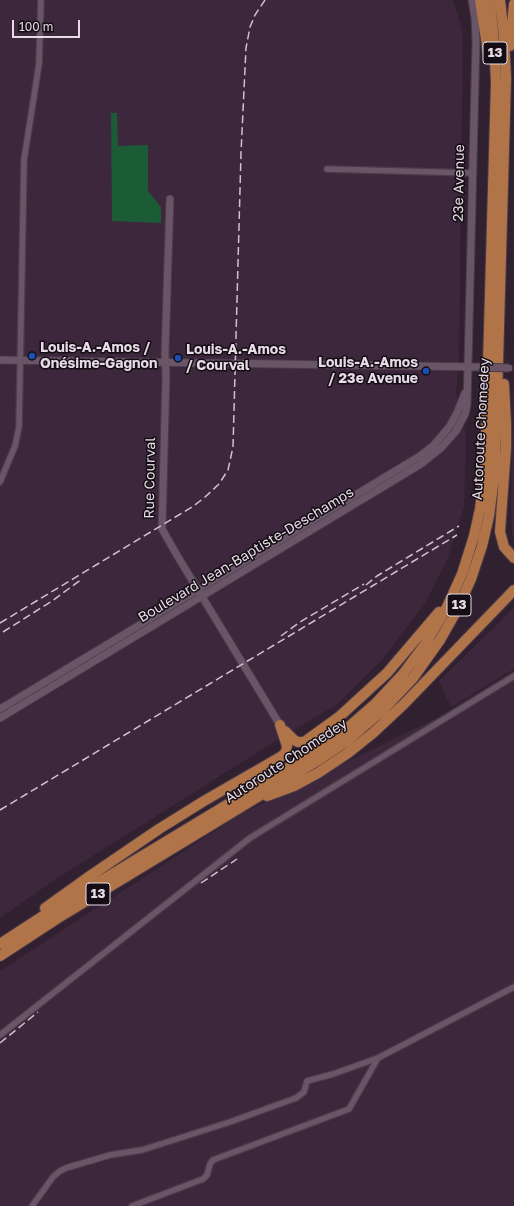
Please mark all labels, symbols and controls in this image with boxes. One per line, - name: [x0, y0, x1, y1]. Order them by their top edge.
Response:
- scale bar: [14, 12, 82, 38]
- text: 100 m: [19, 19, 53, 34]
- road number: 13: [483, 42, 507, 64]
- street label: 23e Avenue: [450, 144, 468, 222]
- place label: Louis-A.-Amos / Onésime-Gagnon: [40, 340, 157, 372]
- place label: Louis-A.-Amos / Courval: [186, 342, 286, 374]
- marker: Louis-A.-Amos / Onésime-Gagnon: [27, 351, 37, 361]
- marker: Louis-A.-Amos / Courval: [173, 353, 183, 363]
- place label: Louis-A.-Amos / 23e Avenue: [318, 355, 418, 388]
- street label: Autoroute Chomedey: [469, 358, 493, 500]
- marker: Louis-A.-Amos / 23e Avenue: [421, 366, 431, 376]
- street label: Rue Courval: [141, 437, 159, 519]
- street label: Boulevard Jean-Baptiste-Deschamps: [135, 484, 357, 626]
- road number: 13: [447, 594, 471, 616]
- street label: Autoroute Chomedey: [222, 715, 350, 807]
- road number: 13: [86, 883, 110, 905]

